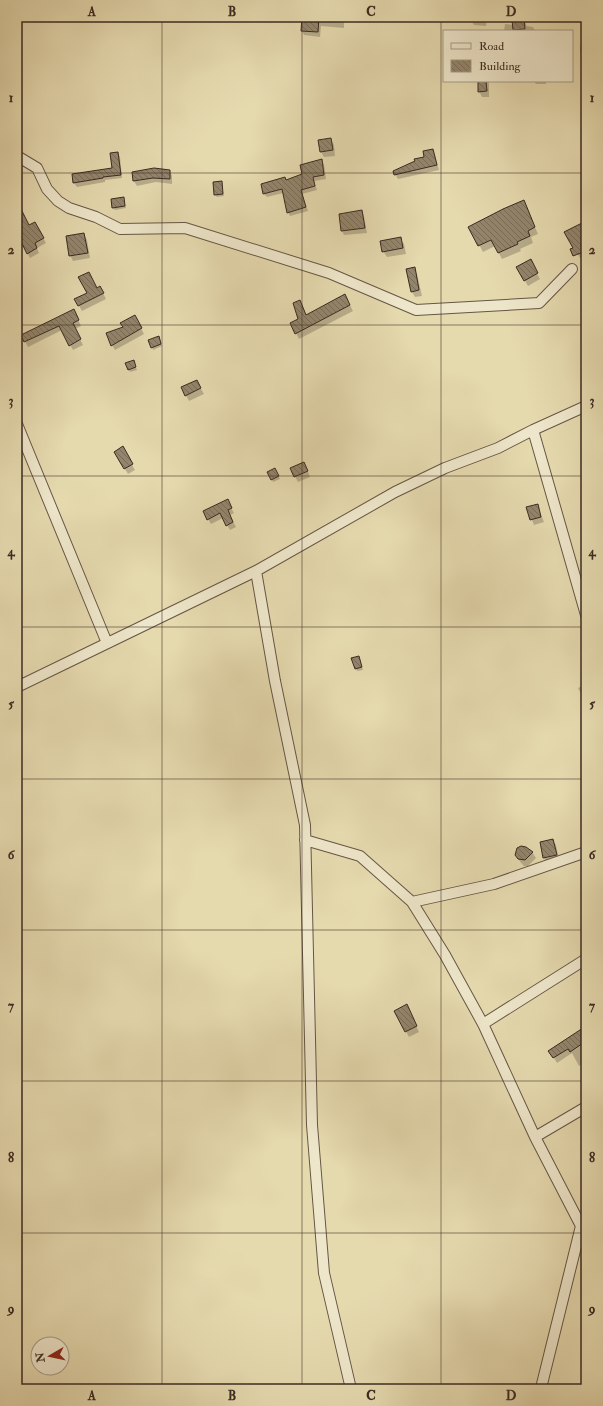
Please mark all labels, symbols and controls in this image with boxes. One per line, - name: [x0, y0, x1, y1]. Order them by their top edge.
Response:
- text: A: [87, 4, 97, 20]
- text: B: [228, 4, 236, 20]
- text: C: [366, 4, 376, 20]
- text: D: [506, 4, 517, 20]
- legend: [443, 30, 573, 82]
- text: Road: [479, 39, 504, 54]
- text: Building: [479, 59, 522, 74]
- text: 1: [9, 90, 14, 106]
- text: 1: [590, 90, 595, 106]
- text: 2: [8, 242, 15, 258]
- text: 2: [589, 242, 596, 258]
- text: 3: [9, 393, 14, 409]
- text: 3: [590, 393, 595, 409]
- text: 4: [6, 544, 15, 560]
- text: 4: [587, 544, 596, 560]
- text: 5: [8, 696, 14, 712]
- text: 5: [589, 696, 595, 712]
- text: 6: [8, 847, 16, 863]
- text: 6: [589, 847, 597, 863]
- text: 7: [8, 998, 15, 1014]
- text: 7: [589, 998, 596, 1014]
- text: 8: [8, 1150, 14, 1166]
- text: 8: [589, 1150, 595, 1166]
- text: 9: [6, 1301, 15, 1317]
- text: 9: [587, 1301, 596, 1317]
- north arrow: [30, 1336, 70, 1376]
- text: N: [33, 1350, 48, 1364]
- text: A: [87, 1388, 97, 1404]
- text: B: [228, 1388, 236, 1404]
- text: C: [366, 1388, 376, 1404]
- text: D: [506, 1388, 517, 1404]

